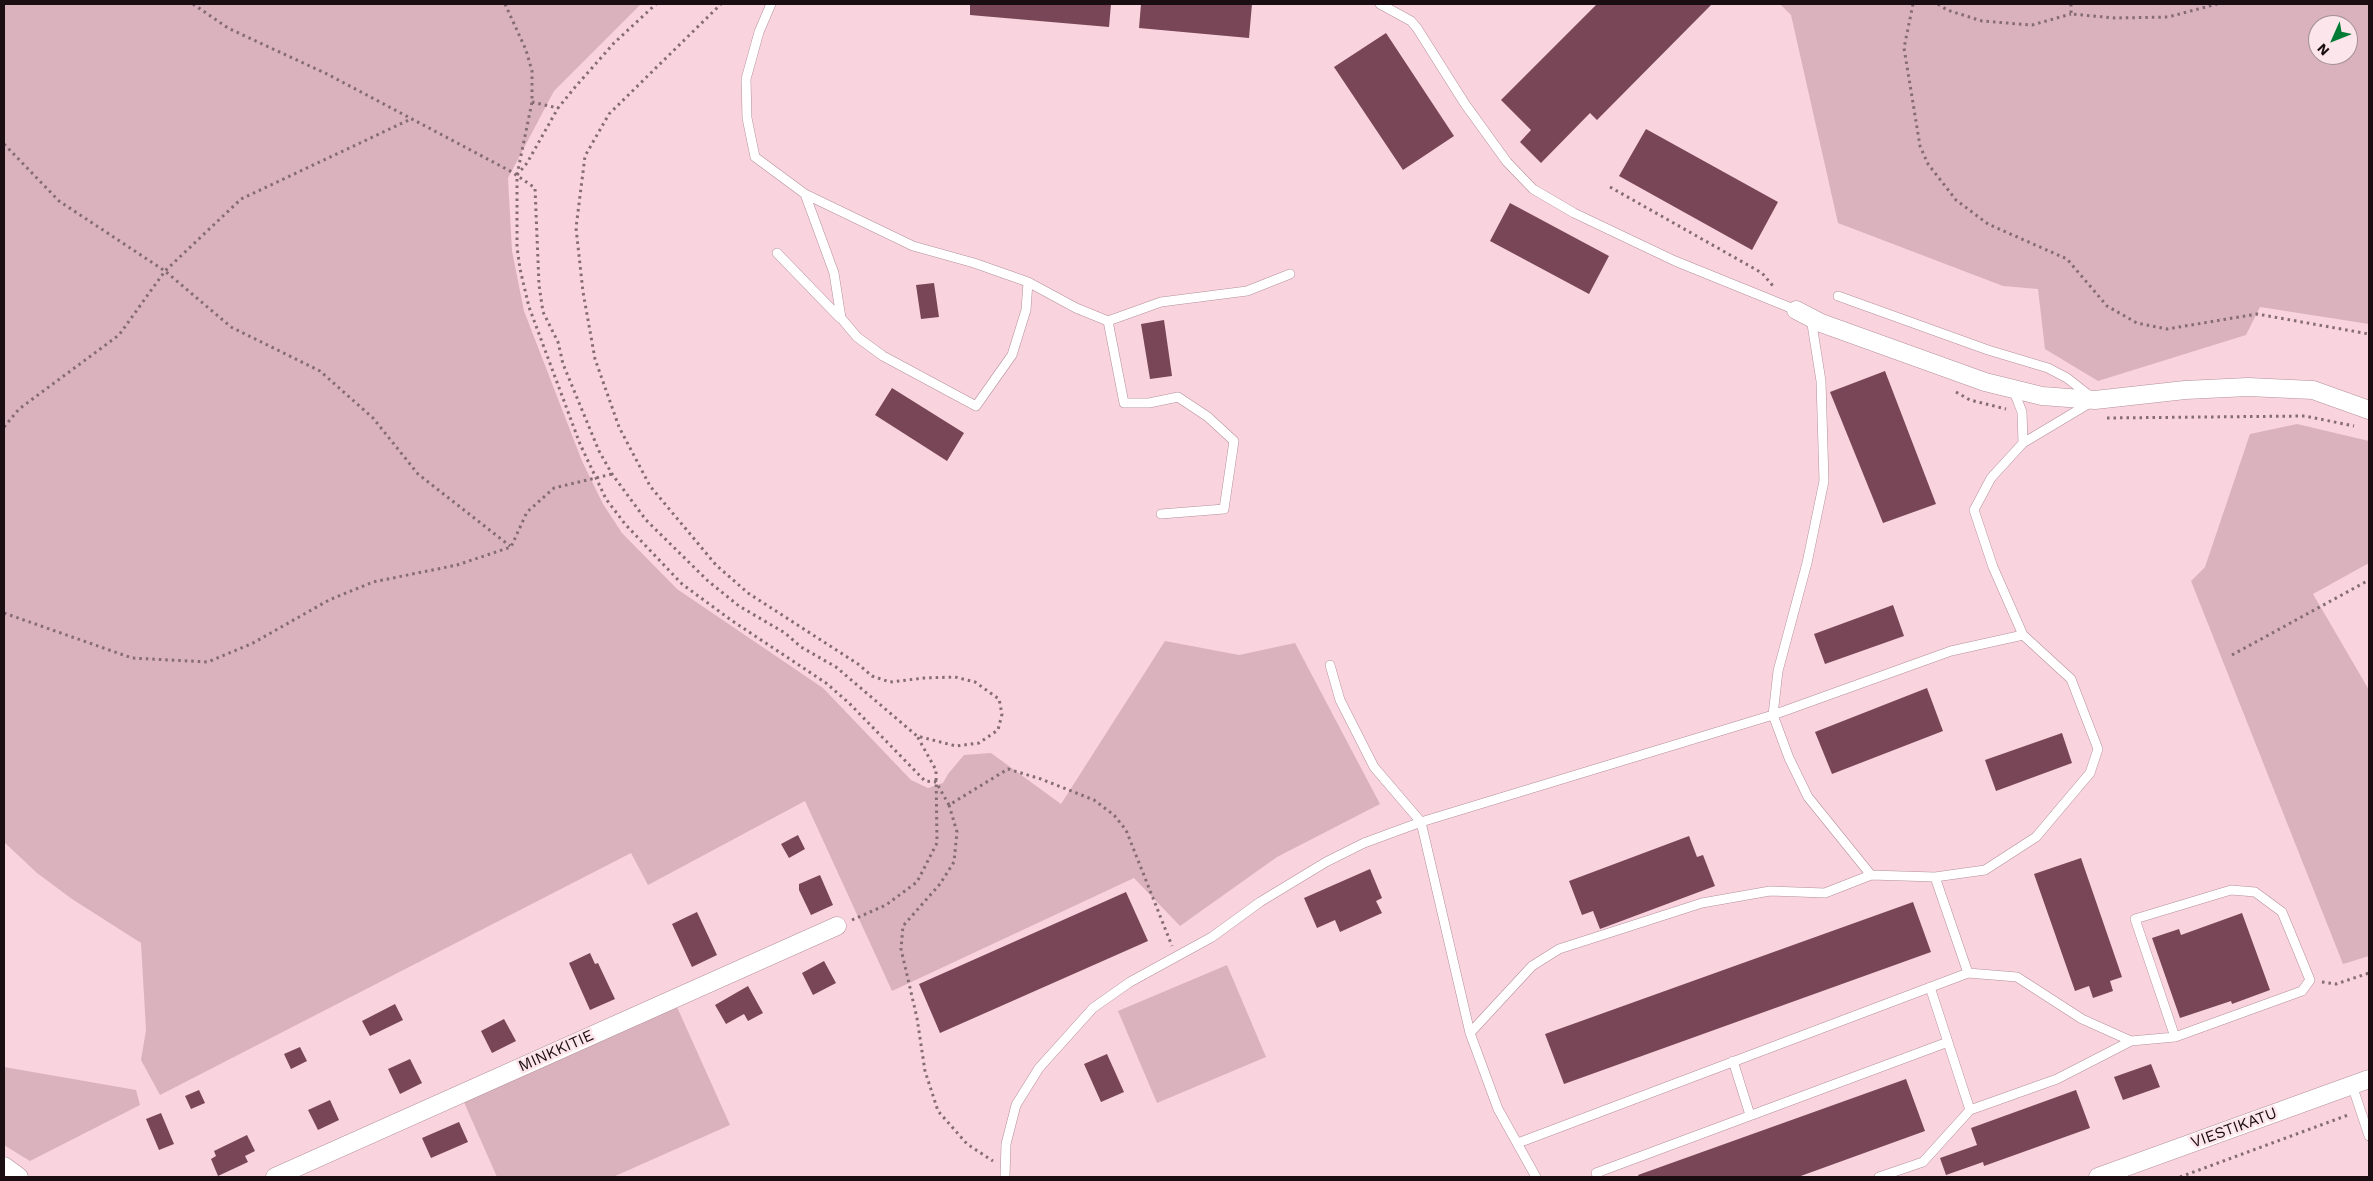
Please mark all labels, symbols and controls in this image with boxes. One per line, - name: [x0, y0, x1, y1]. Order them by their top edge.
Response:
- north arrow: [2308, 15, 2358, 65]
- text: N: [2314, 40, 2332, 59]
- street label: MINKKITIE: [515, 1026, 597, 1076]
- street label: VIESTIKATU: [2188, 1104, 2280, 1152]

